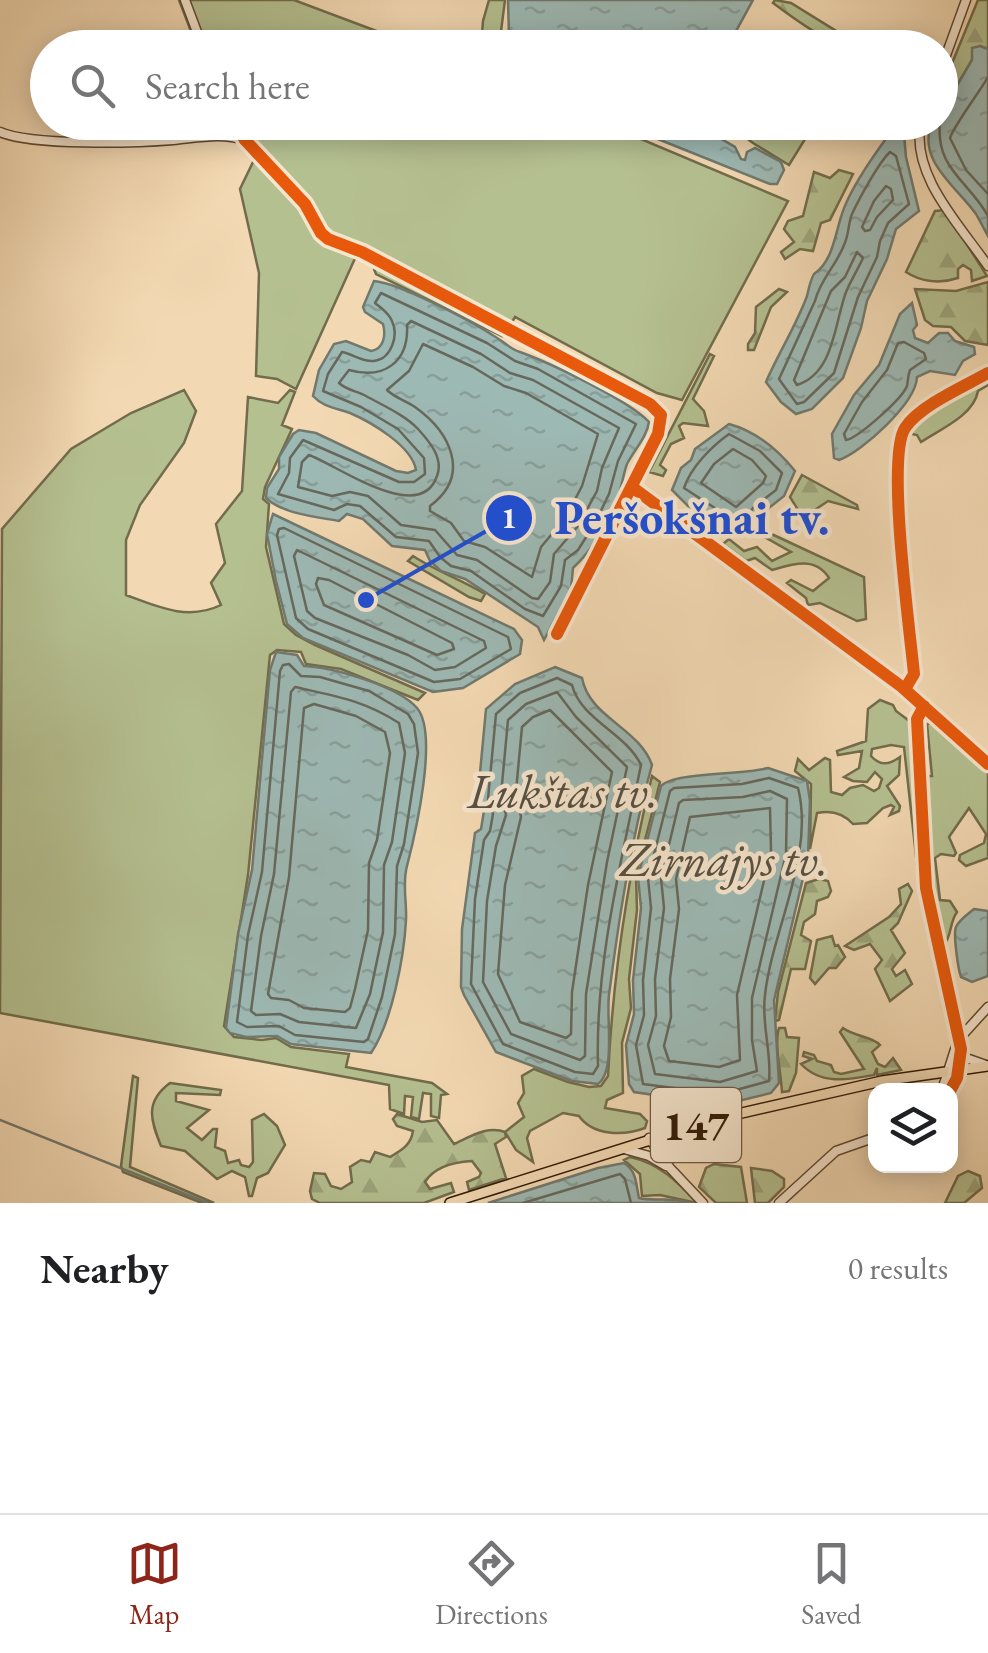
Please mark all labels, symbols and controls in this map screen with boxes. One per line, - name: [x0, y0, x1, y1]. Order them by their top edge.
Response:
- search box: [30, 30, 958, 140]
- icon: search: [65, 58, 120, 113]
- text: Search here: [145, 61, 310, 110]
- callout: Peršokšnai tv.: [484, 479, 849, 557]
- text: Peršokšnai tv.: [554, 486, 830, 548]
- text: 1: [501, 498, 517, 537]
- water label: Lukštas tv.: [467, 760, 658, 822]
- water label: Zirnajys tv.: [619, 828, 828, 890]
- map controls: [868, 1083, 958, 1173]
- button: layers: [868, 1083, 958, 1173]
- road number: 147: [651, 1088, 741, 1162]
- text: Nearby: [40, 1241, 169, 1296]
- text: 0 results: [848, 1247, 948, 1289]
- tab: Map: [127, 1536, 182, 1632]
- tab: Directions: [435, 1536, 548, 1632]
- tab: Saved: [801, 1536, 861, 1632]

